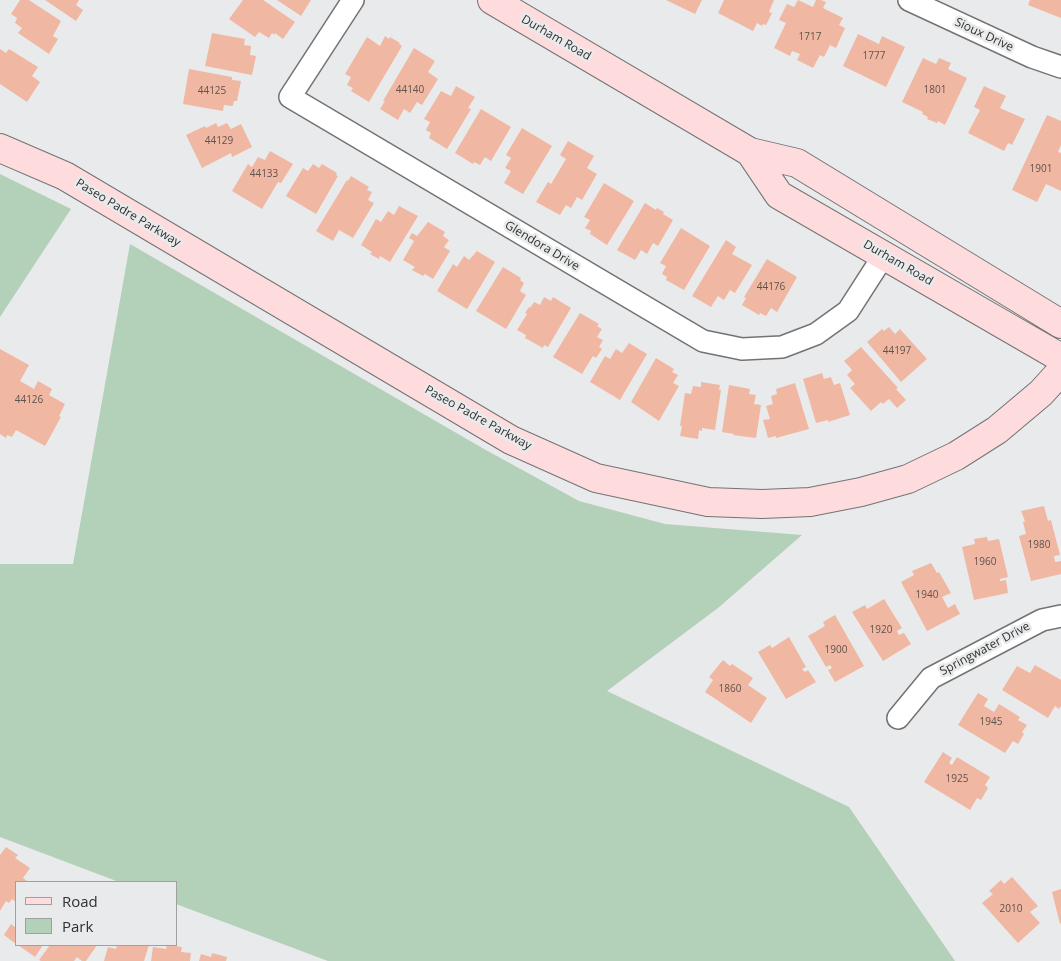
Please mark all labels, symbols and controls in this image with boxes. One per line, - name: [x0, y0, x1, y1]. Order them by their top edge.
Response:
- street label: Durham Road: [519, 12, 593, 64]
- street label: Sioux Drive: [952, 15, 1016, 55]
- house number: 1717: [799, 31, 821, 43]
- house number: 1777: [863, 50, 885, 62]
- house number: 44140: [396, 84, 424, 96]
- house number: 1801: [924, 84, 946, 96]
- house number: 44125: [198, 85, 226, 97]
- house number: 44129: [205, 135, 233, 147]
- house number: 1901: [1030, 163, 1052, 175]
- house number: 44133: [250, 168, 278, 180]
- street label: Paseo Padre Parkway: [73, 176, 183, 250]
- street label: Glendora Drive: [502, 218, 582, 274]
- street label: Durham Road: [861, 237, 935, 289]
- house number: 44176: [757, 281, 785, 293]
- house number: 44197: [883, 345, 911, 357]
- street label: Paseo Padre Parkway: [422, 383, 534, 453]
- house number: 44126: [15, 394, 43, 406]
- house number: 1980: [1028, 539, 1050, 551]
- house number: 1960: [974, 556, 996, 568]
- house number: 1940: [916, 589, 938, 601]
- street label: Springwater Drive: [937, 619, 1033, 679]
- house number: 1920: [870, 624, 892, 636]
- house number: 1900: [825, 644, 847, 656]
- house number: 1860: [719, 683, 741, 695]
- house number: 1945: [980, 716, 1002, 728]
- house number: 1925: [946, 773, 968, 785]
- legend: [15, 881, 178, 946]
- text: Road: [62, 891, 98, 911]
- house number: 2010: [1000, 903, 1022, 915]
- text: Park: [62, 916, 93, 936]

